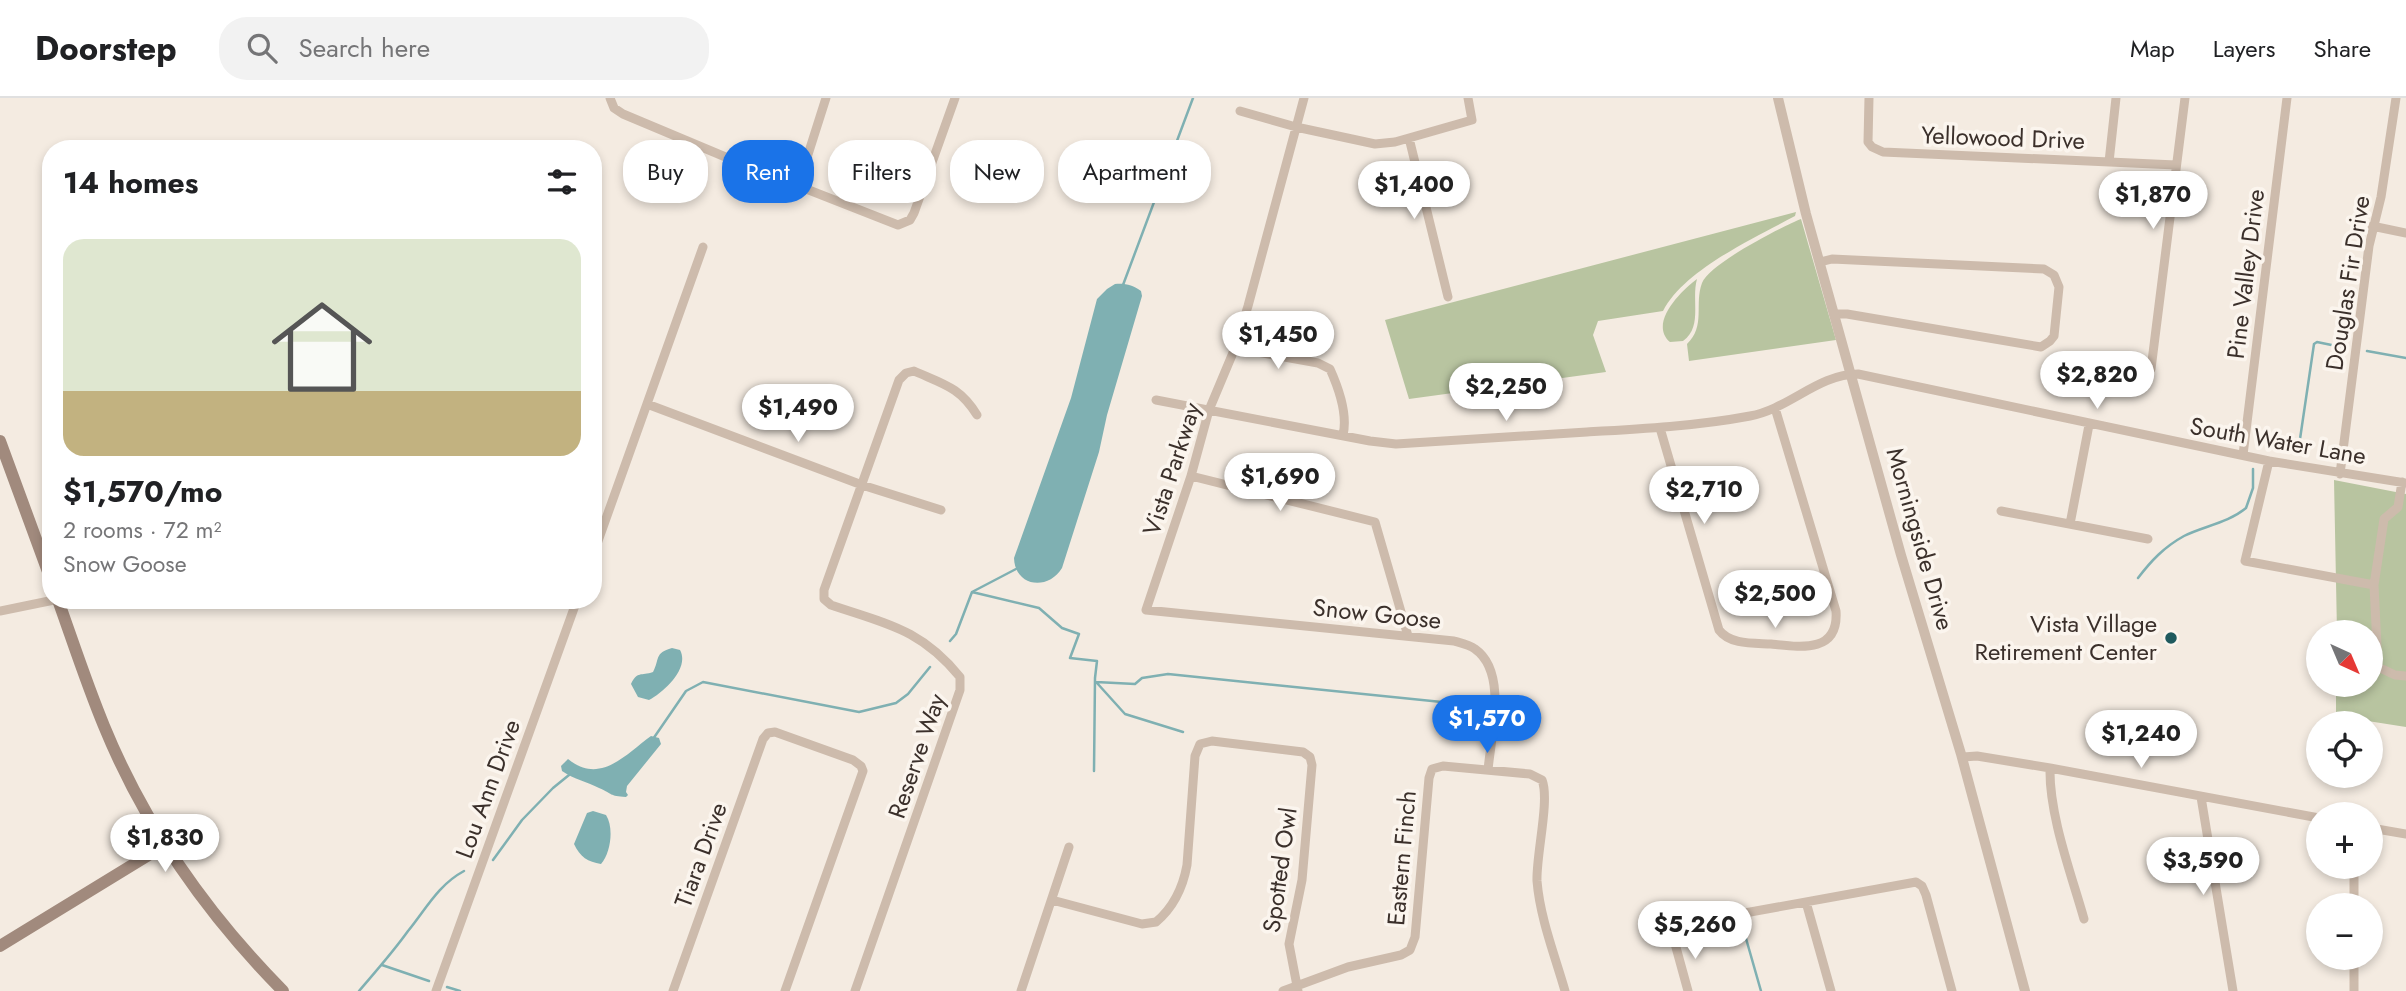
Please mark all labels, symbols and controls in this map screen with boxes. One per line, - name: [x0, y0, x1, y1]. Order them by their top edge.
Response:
- search box: [219, 17, 709, 80]
- text: Doorstep: [35, 25, 177, 72]
- icon: search: [243, 29, 281, 67]
- text: Search here: [299, 29, 430, 67]
- text: Map: [2130, 31, 2175, 66]
- text: Layers: [2213, 31, 2275, 66]
- text: Share: [2313, 31, 2371, 66]
- street label: Yellowood Drive: [1921, 117, 2085, 158]
- chip: Buy: [623, 140, 708, 203]
- chip: Rent: [722, 140, 814, 203]
- chip: Filters: [828, 140, 936, 203]
- chip: New: [950, 140, 1044, 203]
- chip: Apartment: [1058, 140, 1211, 203]
- text: 14 homes: [63, 161, 198, 204]
- pin: $1,400: [1357, 162, 1471, 221]
- icon: filters: [543, 163, 581, 201]
- text: $1,400: [1374, 167, 1454, 201]
- pin: $1,870: [2096, 172, 2210, 231]
- text: $1,870: [2115, 177, 2191, 211]
- street label: Pine Valley Drive: [2218, 187, 2273, 361]
- street label: Douglas Fir Drive: [2316, 193, 2379, 373]
- icon: home: [259, 284, 385, 410]
- pin: $1,450: [1221, 312, 1335, 371]
- text: $1,450: [1238, 317, 1318, 351]
- pin: $2,820: [2040, 352, 2154, 411]
- text: $2,820: [2056, 357, 2138, 391]
- pin: $2,250: [1449, 364, 1563, 423]
- text: $2,250: [1465, 369, 1547, 403]
- pin: $1,490: [741, 384, 855, 444]
- text: $1,490: [758, 390, 838, 424]
- street label: Vista Parkway: [1134, 398, 1210, 540]
- street label: South Water Lane: [2187, 408, 2369, 473]
- street label: Morningside Drive: [1878, 443, 1963, 634]
- pin: $1,690: [1223, 454, 1337, 513]
- text: $1,690: [1240, 459, 1320, 493]
- pin: $2,710: [1647, 466, 1761, 526]
- text: $1,570/mo: [63, 470, 222, 513]
- text: $2,710: [1665, 472, 1743, 506]
- text: 2 rooms · 72 m²: [63, 513, 222, 547]
- text: Snow Goose: [63, 547, 187, 581]
- pin: $2,500: [1718, 570, 1832, 630]
- text: $2,500: [1734, 576, 1816, 610]
- street label: Snow Goose: [1311, 589, 1443, 638]
- place label: Vista Village Retirement Center: [1975, 606, 2158, 669]
- north arrow: [2306, 620, 2384, 696]
- map controls: [2306, 620, 2383, 970]
- marker: Vista Village Retirement Center: [2163, 630, 2179, 646]
- street label: Reserve Way: [879, 688, 954, 823]
- pin: $1,570: [1430, 696, 1544, 755]
- text: $1,570: [1448, 701, 1526, 735]
- pin: $1,240: [2084, 710, 2198, 770]
- button: locate: [2306, 711, 2383, 788]
- street label: Lou Ann Drive: [446, 715, 529, 863]
- text: $1,240: [2101, 716, 2181, 750]
- street label: Eastern Finch: [1378, 789, 1425, 927]
- street label: Tiara Drive: [665, 797, 736, 912]
- button: +: [2306, 802, 2383, 879]
- street label: Spotted Owl: [1253, 805, 1306, 935]
- pin: $1,830: [108, 814, 222, 874]
- text: $1,830: [126, 820, 204, 854]
- pin: $3,590: [2146, 838, 2260, 897]
- text: $3,590: [2162, 843, 2244, 877]
- button: −: [2306, 893, 2383, 970]
- pin: $5,260: [1638, 902, 1752, 961]
- text: $5,260: [1654, 907, 1736, 941]

